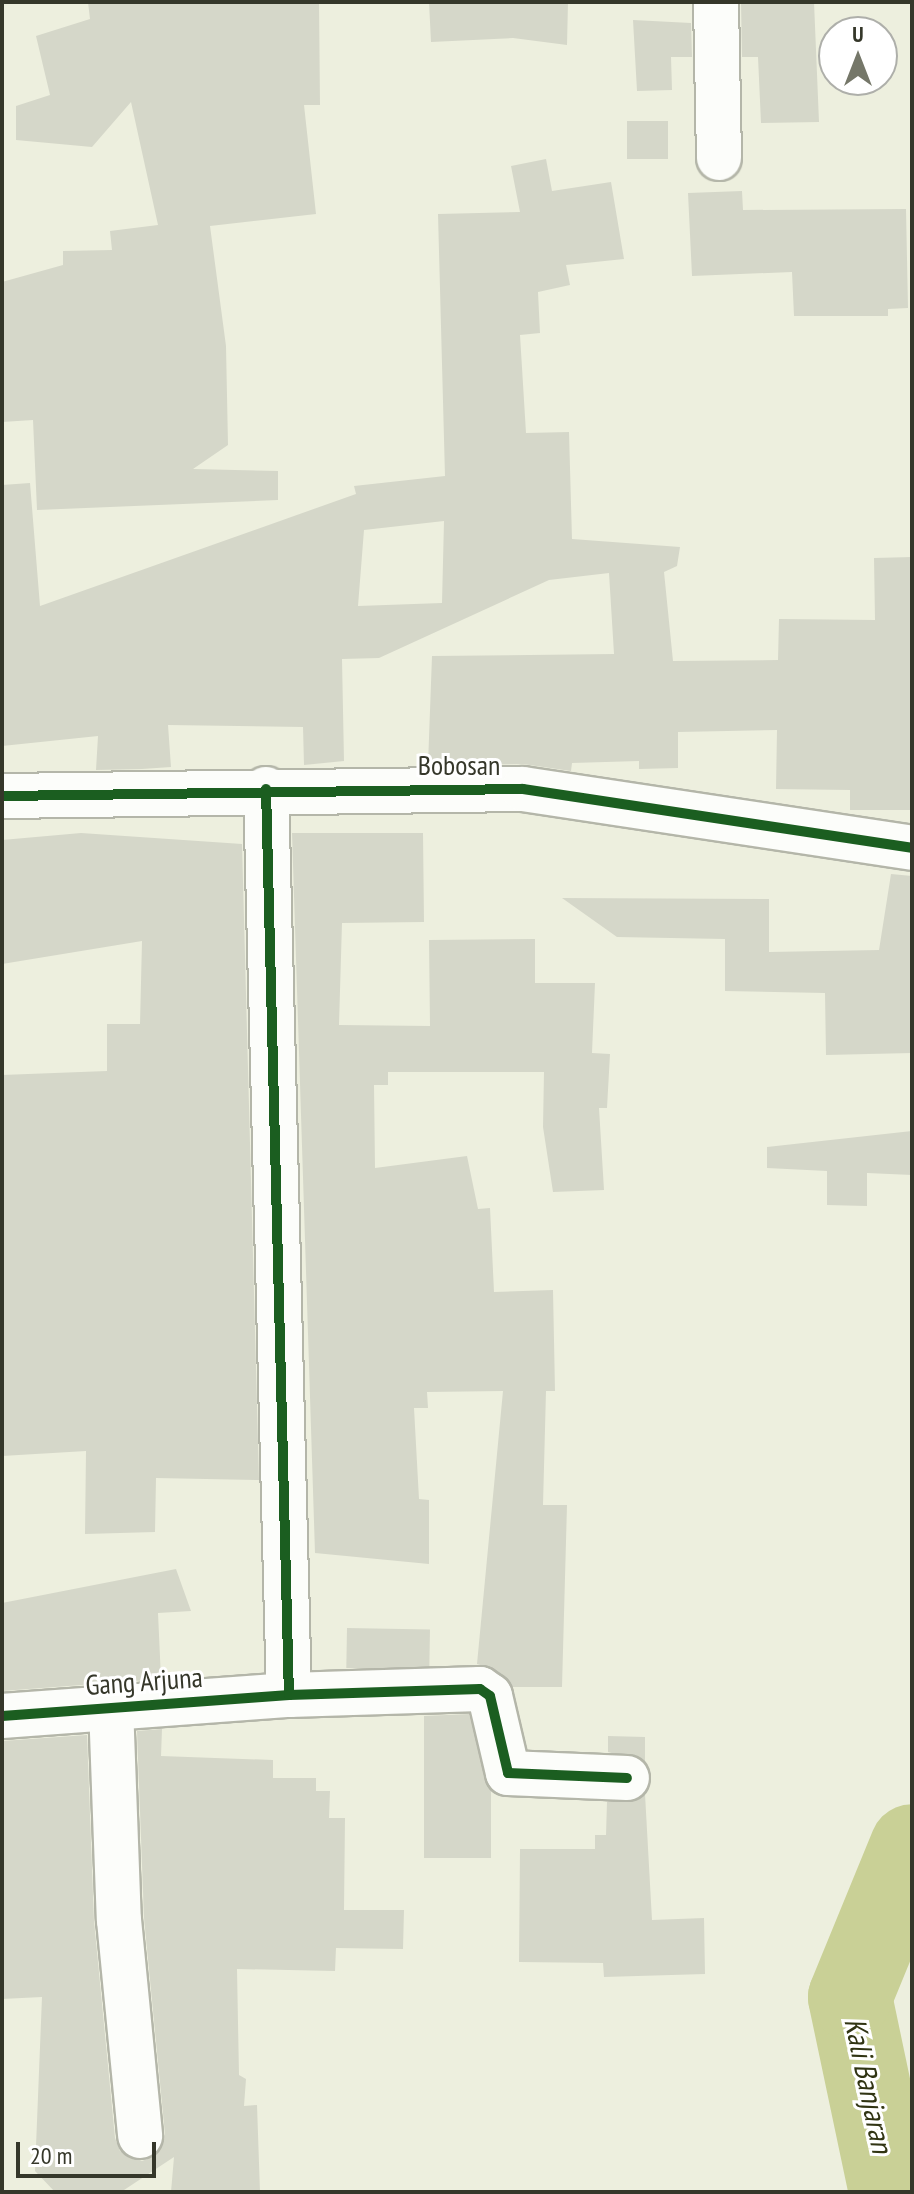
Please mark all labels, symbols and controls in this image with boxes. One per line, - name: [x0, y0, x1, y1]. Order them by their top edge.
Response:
- north arrow: [818, 16, 898, 96]
- text: U: [852, 20, 864, 48]
- street label: Bobosan: [418, 748, 500, 782]
- street label: Gang Arjuna: [84, 1660, 204, 1702]
- water label: Kali Banjaran: [837, 2014, 901, 2156]
- scale bar: [20, 2126, 160, 2176]
- text: 20 m: [30, 2140, 72, 2171]

